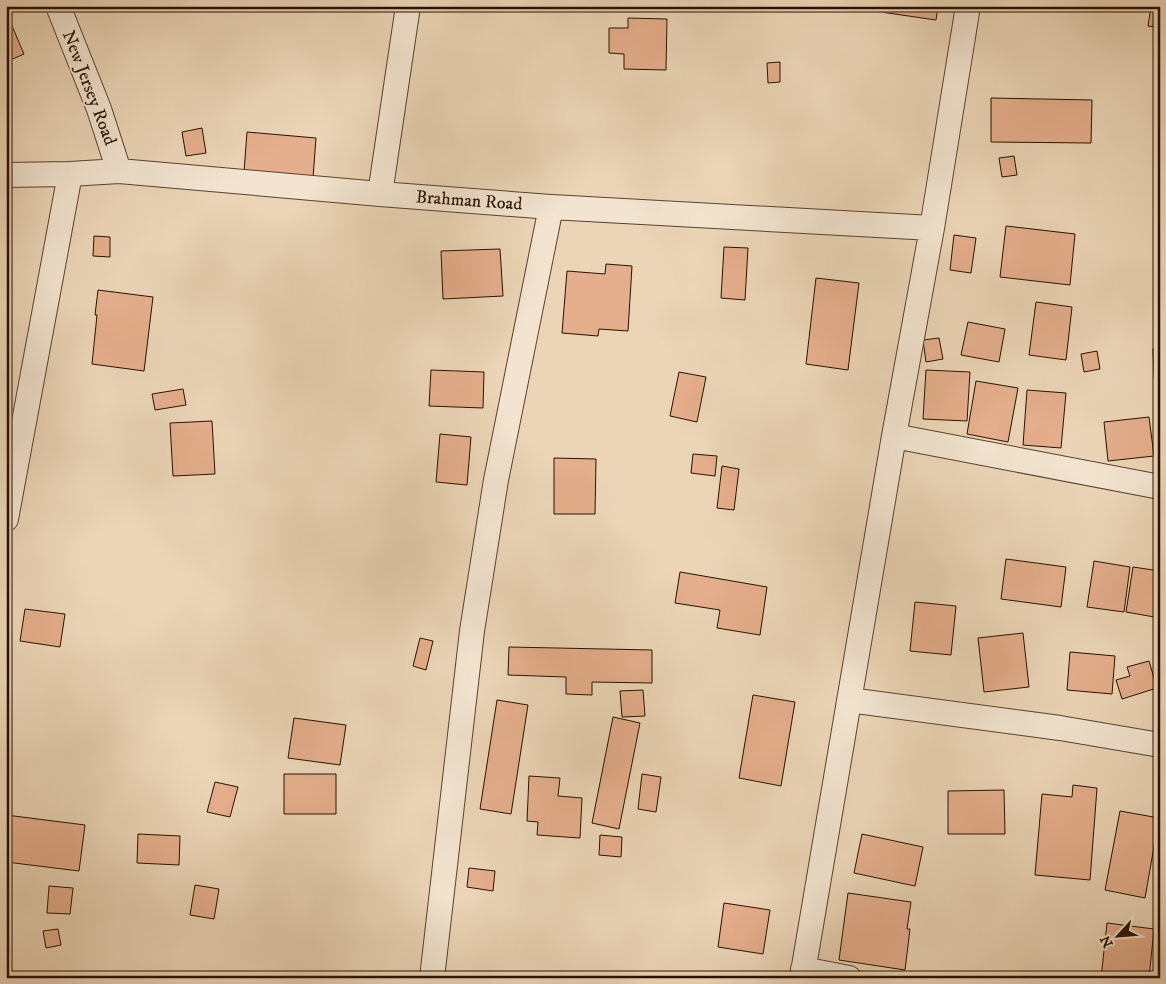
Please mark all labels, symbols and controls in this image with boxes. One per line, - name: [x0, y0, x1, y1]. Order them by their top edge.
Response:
- street label: New Jersey Road: [57, 27, 121, 149]
- street label: Brahman Road: [415, 186, 523, 216]
- north arrow: [1094, 912, 1144, 962]
- text: N: [1096, 932, 1118, 950]

